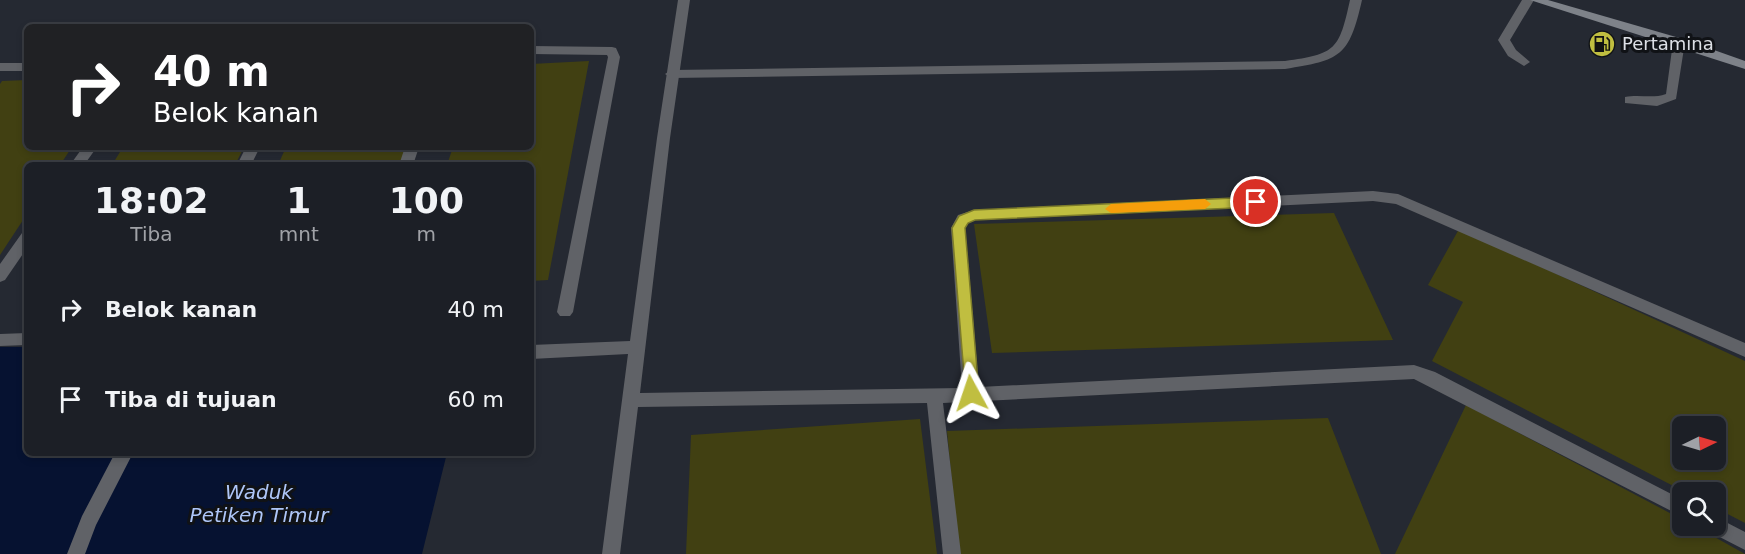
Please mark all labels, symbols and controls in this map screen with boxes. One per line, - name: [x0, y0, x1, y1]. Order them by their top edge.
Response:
- fuel station icon: Pertamina: [1587, 29, 1617, 59]
- place label: Pertamina: [1622, 33, 1714, 54]
- text: 40 m: [153, 47, 270, 96]
- icon: right: [54, 48, 132, 126]
- text: Belok kanan: [153, 97, 319, 128]
- pin: [1230, 176, 1281, 227]
- text: 18:02: [94, 180, 209, 221]
- text: 1: [286, 180, 311, 221]
- text: 100: [389, 180, 464, 221]
- icon: arrive: [1239, 185, 1272, 218]
- text: Tiba: [130, 222, 172, 246]
- text: mnt: [279, 222, 319, 246]
- text: m: [417, 222, 436, 246]
- icon: right: [54, 293, 87, 326]
- text: Belok kanan: [105, 297, 257, 322]
- text: 40 m: [448, 297, 504, 322]
- position arrow: [939, 361, 1003, 425]
- icon: arrive: [54, 383, 87, 416]
- text: Tiba di tujuan: [105, 387, 277, 412]
- text: 60 m: [448, 387, 504, 412]
- north arrow: [1672, 416, 1726, 470]
- map controls: [1672, 416, 1726, 536]
- water label: Waduk Petiken Timur: [190, 480, 330, 527]
- button: search: [1672, 482, 1726, 536]

